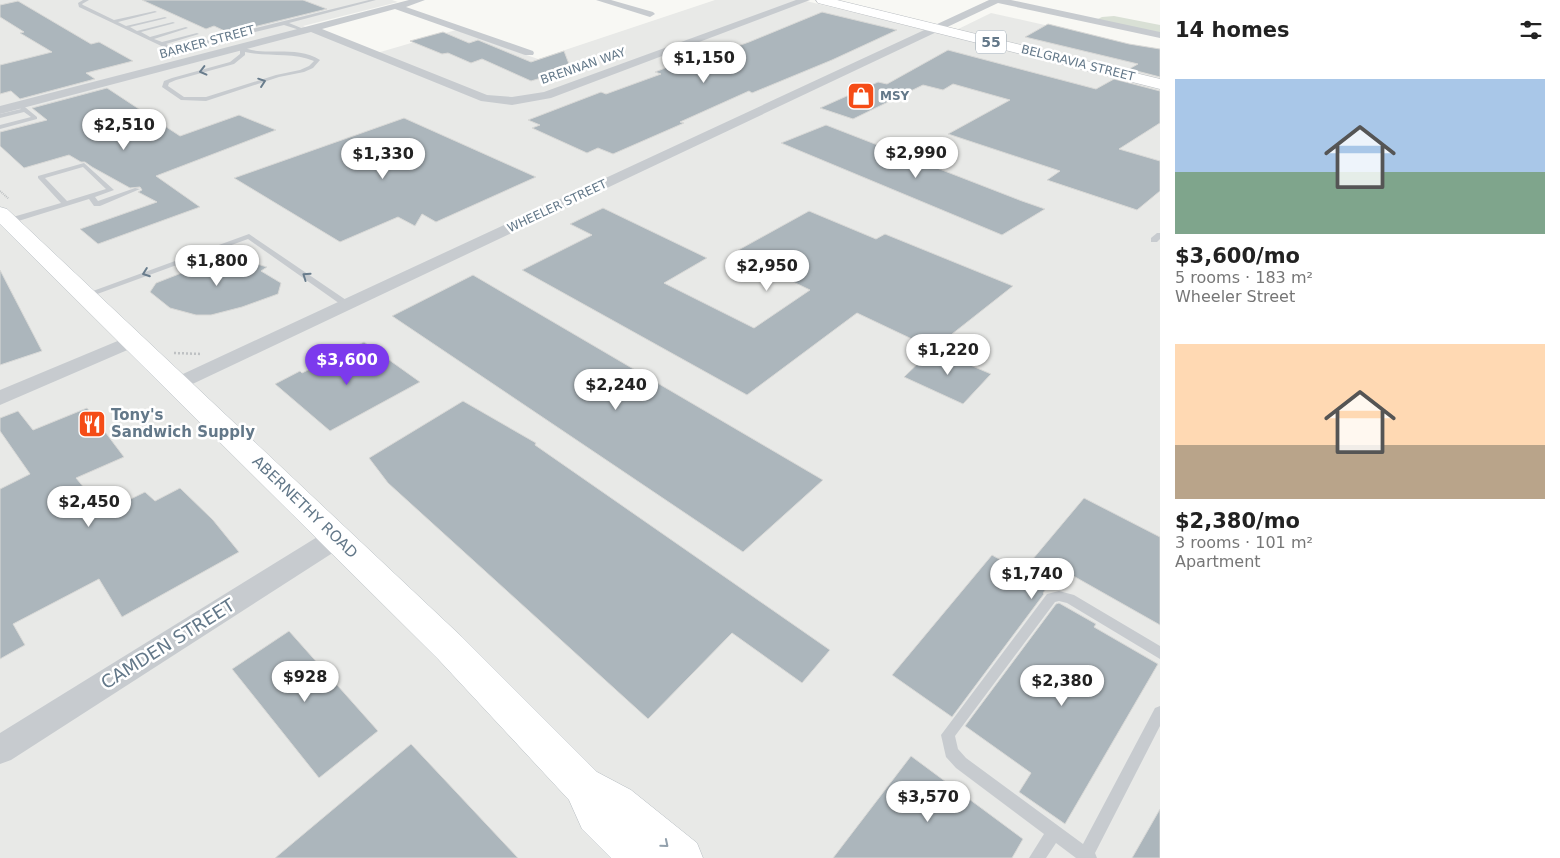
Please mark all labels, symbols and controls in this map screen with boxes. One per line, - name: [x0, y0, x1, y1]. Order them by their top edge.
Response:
- icon: filters: [1517, 16, 1545, 44]
- text: 14 homes: [1175, 18, 1290, 42]
- street label: BARKER STREET: [158, 22, 257, 61]
- road number: 55: [976, 31, 1006, 54]
- pin: $1,150: [663, 42, 745, 84]
- street label: BELGRAVIA STREET: [1020, 42, 1137, 84]
- street label: BRENNAN WAY: [539, 45, 628, 87]
- text: $1,150: [673, 48, 735, 67]
- one-way arrow: [199, 65, 208, 76]
- one-way arrow: [258, 77, 266, 87]
- shop icon: MSY: [846, 81, 876, 111]
- place label: MSY: [880, 89, 910, 103]
- pin: $2,510: [83, 108, 165, 151]
- icon: home: [1315, 112, 1405, 202]
- text: $2,510: [93, 115, 155, 134]
- pin: $2,990: [875, 136, 957, 179]
- pin: $1,330: [342, 138, 424, 180]
- text: $2,990: [885, 143, 947, 162]
- text: $1,330: [352, 144, 414, 163]
- street label: WHEELER STREET: [505, 177, 610, 235]
- pin: $1,800: [176, 244, 258, 287]
- text: $3,600/mo: [1175, 244, 1300, 268]
- pin: $2,950: [726, 250, 808, 292]
- text: $1,800: [186, 251, 248, 270]
- text: $2,950: [736, 256, 798, 275]
- one-way arrow: [142, 267, 151, 277]
- text: 5 rooms · 183 m²: [1175, 268, 1313, 287]
- one-way arrow: [303, 273, 312, 282]
- text: Wheeler Street: [1175, 287, 1295, 306]
- pin: $1,220: [907, 334, 989, 376]
- text: $1,220: [917, 340, 979, 359]
- pin: $3,600: [306, 344, 388, 386]
- text: $3,600: [316, 350, 378, 369]
- pin: $2,240: [575, 368, 657, 411]
- text: $2,240: [585, 375, 647, 394]
- icon: home: [1315, 377, 1405, 467]
- place label: Tony's Sandwich Supply: [111, 406, 255, 441]
- restaurant icon: Tony's Sandwich Supply: [77, 409, 107, 439]
- street label: ABERNETHY ROAD: [249, 452, 361, 562]
- pin: $2,450: [48, 486, 130, 528]
- text: $2,450: [58, 492, 120, 511]
- text: $2,380/mo: [1175, 509, 1300, 533]
- text: 3 rooms · 101 m²: [1175, 533, 1313, 552]
- text: Apartment: [1175, 552, 1261, 571]
- pin: $1,740: [991, 558, 1073, 600]
- text: $1,740: [1001, 564, 1063, 583]
- street label: CAMDEN STREET: [97, 593, 239, 693]
- pin: $928: [275, 660, 335, 703]
- pin: $2,380: [1021, 664, 1103, 707]
- text: $928: [283, 667, 327, 686]
- text: $2,380: [1031, 671, 1093, 690]
- pin: $3,570: [887, 780, 969, 823]
- text: $3,570: [897, 787, 959, 806]
- one-way arrow: [660, 839, 669, 848]

